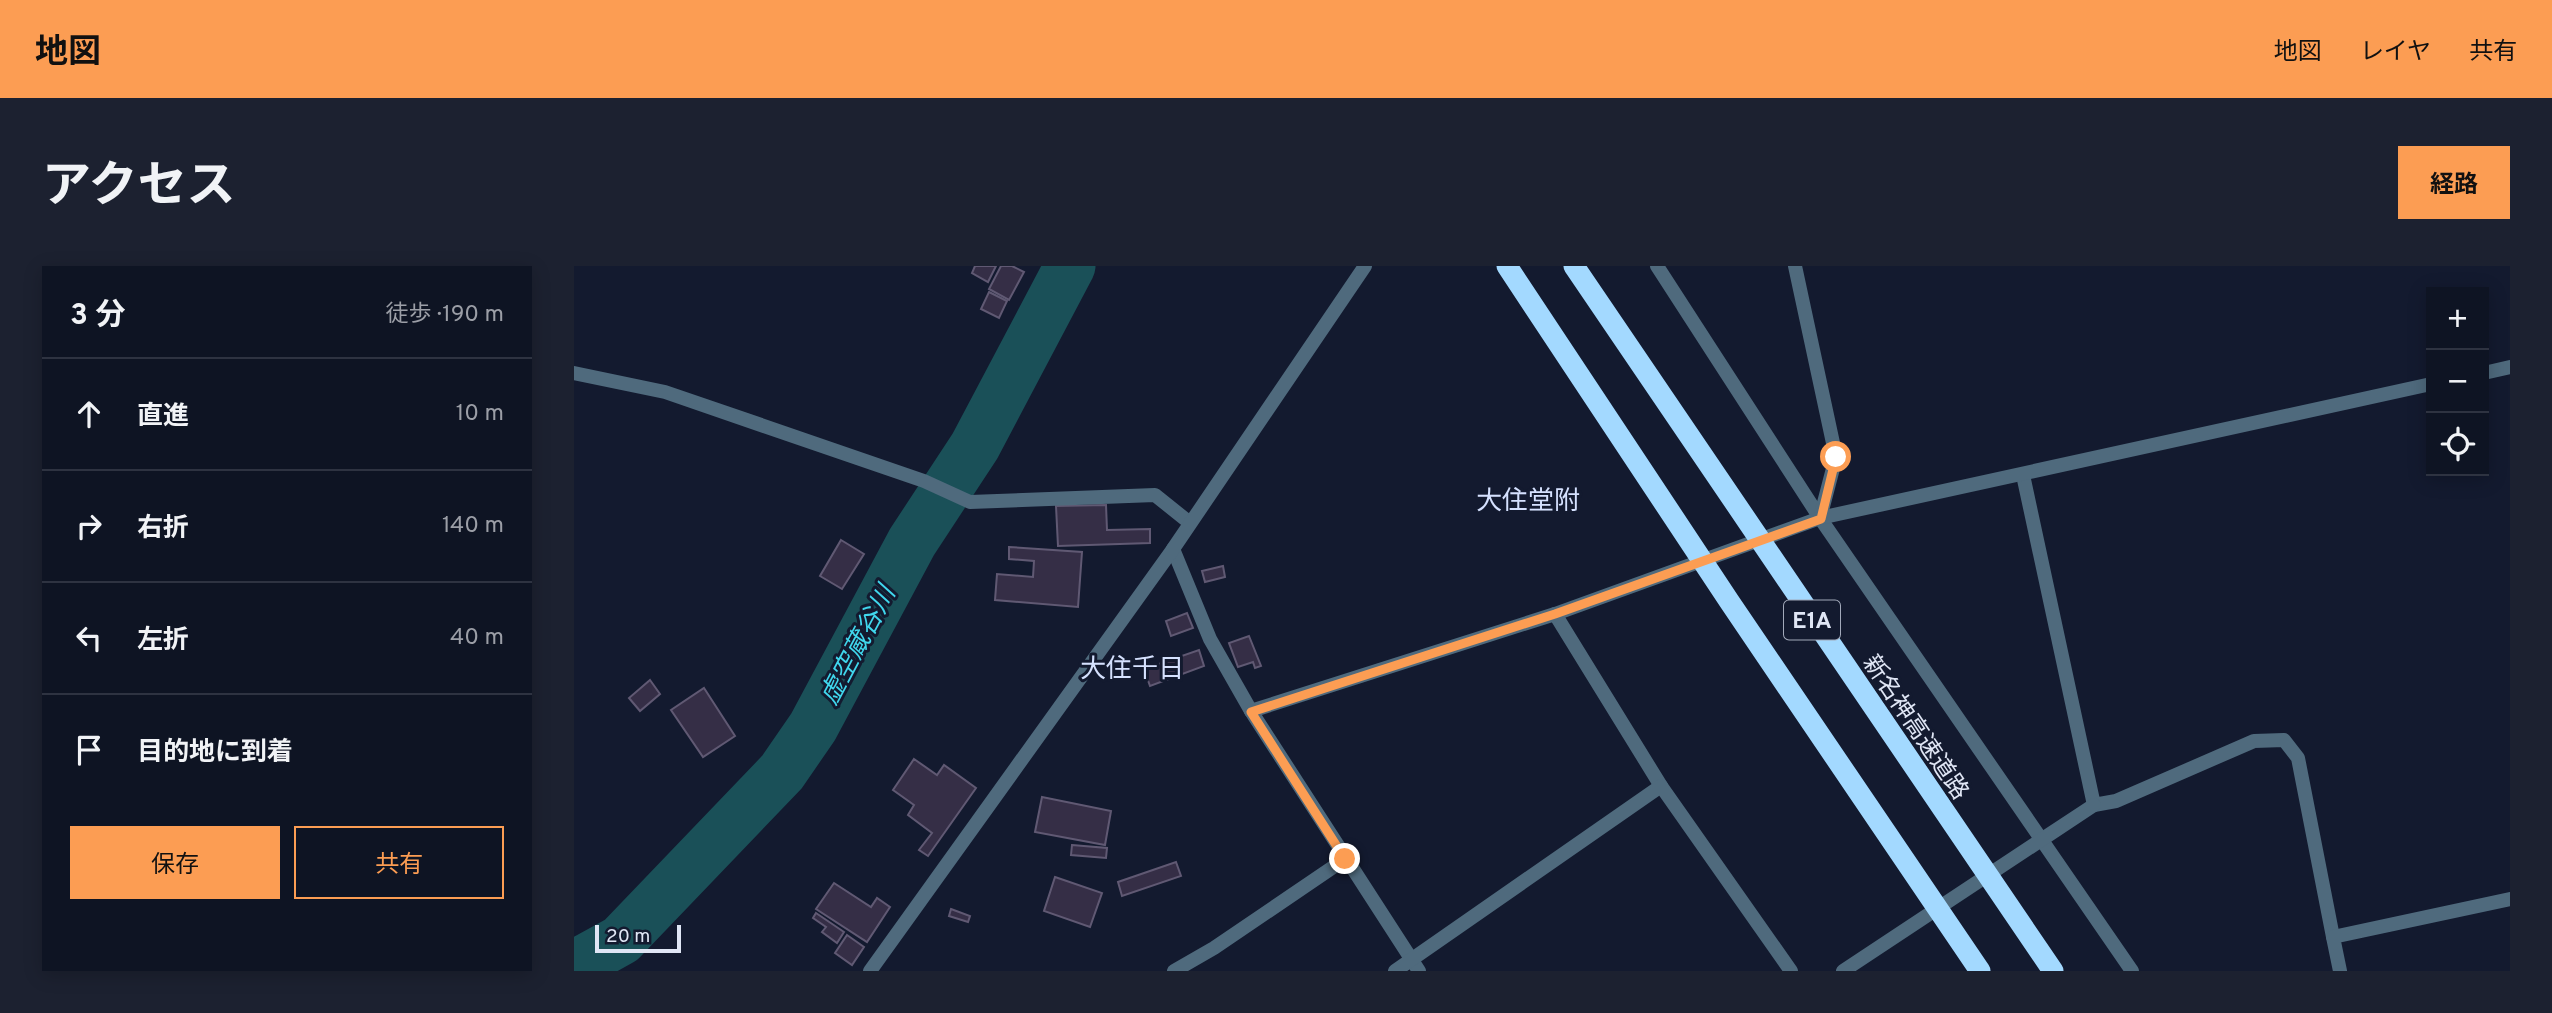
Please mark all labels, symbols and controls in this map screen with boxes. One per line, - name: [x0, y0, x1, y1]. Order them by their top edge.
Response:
- text: 地図: [35, 33, 101, 75]
- text: 地図: [2274, 38, 2322, 68]
- text: レイヤ: [2360, 38, 2431, 68]
- text: 共有: [2469, 38, 2517, 68]
- button: 経路: [2398, 146, 2510, 219]
- text: アクセス: [42, 158, 236, 220]
- map controls: [2426, 287, 2489, 476]
- button: +: [2426, 287, 2489, 350]
- text: 3 分: [70, 298, 126, 335]
- text: 徒歩 · 190 m: [385, 301, 504, 330]
- button: −: [2426, 350, 2489, 413]
- icon: ahead: [70, 395, 108, 433]
- text: 10 m: [456, 400, 504, 429]
- text: 直進: [137, 401, 189, 434]
- button: locate: [2426, 413, 2489, 476]
- route start: [1820, 441, 1851, 472]
- district label: 大住堂附: [1476, 486, 1580, 519]
- icon: right: [70, 507, 108, 545]
- text: 140 m: [442, 512, 504, 541]
- text: 右折: [137, 513, 189, 546]
- water label: 虚空蔵谷川: [814, 578, 906, 711]
- road number: E1A: [1784, 600, 1840, 640]
- icon: left: [70, 619, 108, 657]
- text: 40 m: [450, 624, 504, 653]
- text: 左折: [137, 625, 189, 658]
- street label: 新名神高速道路: [1855, 650, 1974, 806]
- district label: 大住千日: [1080, 654, 1184, 687]
- icon: arrive: [70, 731, 108, 769]
- text: 目的地に到着: [137, 737, 293, 770]
- button: 保存: [70, 826, 280, 899]
- button: 共有: [294, 826, 504, 899]
- route end: [1329, 843, 1360, 874]
- scale bar: [595, 922, 681, 954]
- text: 20 m: [606, 925, 650, 949]

